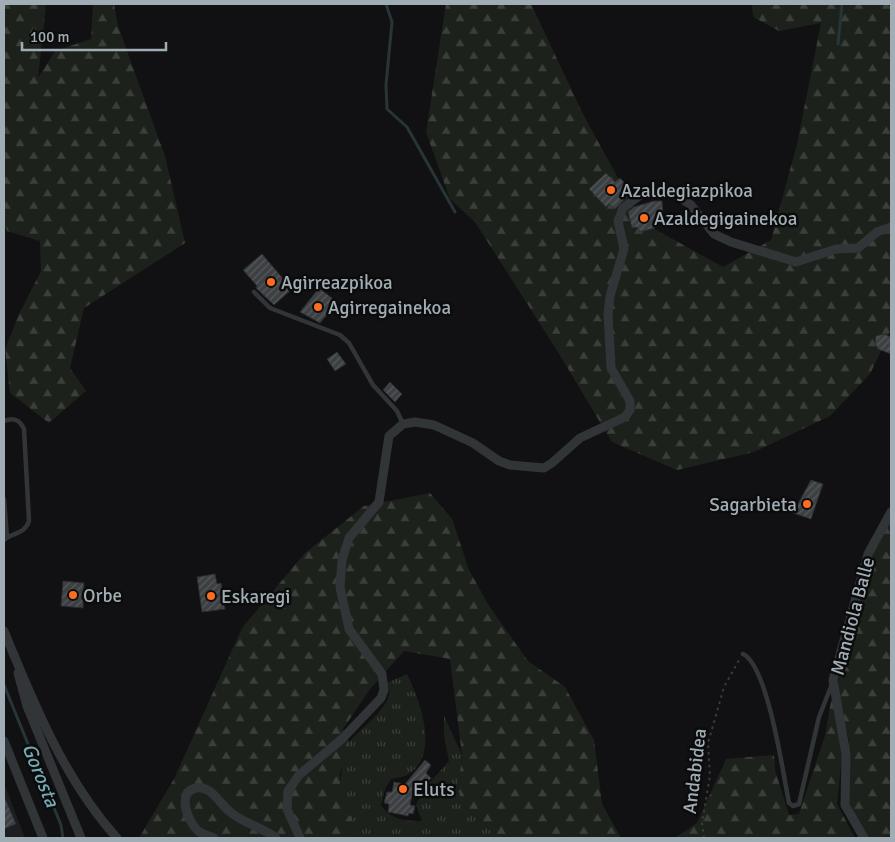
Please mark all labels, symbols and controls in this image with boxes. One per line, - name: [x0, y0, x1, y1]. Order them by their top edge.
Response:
- scale bar: [22, 20, 166, 52]
- text: 100 m: [30, 28, 70, 46]
- place label: Azaldegiazpikoa: [621, 179, 753, 203]
- marker: Azaldegiazpikoa: [605, 184, 617, 196]
- place label: Azaldegigainekoa: [654, 207, 797, 231]
- marker: Azaldegigainekoa: [638, 212, 650, 224]
- place label: Agirreazpikoa: [281, 271, 393, 295]
- marker: Agirreazpikoa: [265, 276, 277, 288]
- place label: Agirregainekoa: [328, 296, 451, 320]
- marker: Agirregainekoa: [312, 301, 324, 313]
- place label: Sagarbieta: [709, 493, 797, 517]
- marker: Sagarbieta: [801, 498, 813, 510]
- street label: Mandiola Balle: [826, 555, 880, 678]
- place label: Orbe: [83, 584, 122, 608]
- place label: Eskaregi: [221, 585, 291, 609]
- marker: Orbe: [67, 589, 79, 601]
- marker: Eskaregi: [205, 590, 217, 602]
- street label: Andabidea: [678, 727, 712, 815]
- water label: Gorosta: [16, 740, 65, 812]
- place label: Eluts: [413, 778, 454, 802]
- marker: Eluts: [397, 783, 409, 795]

